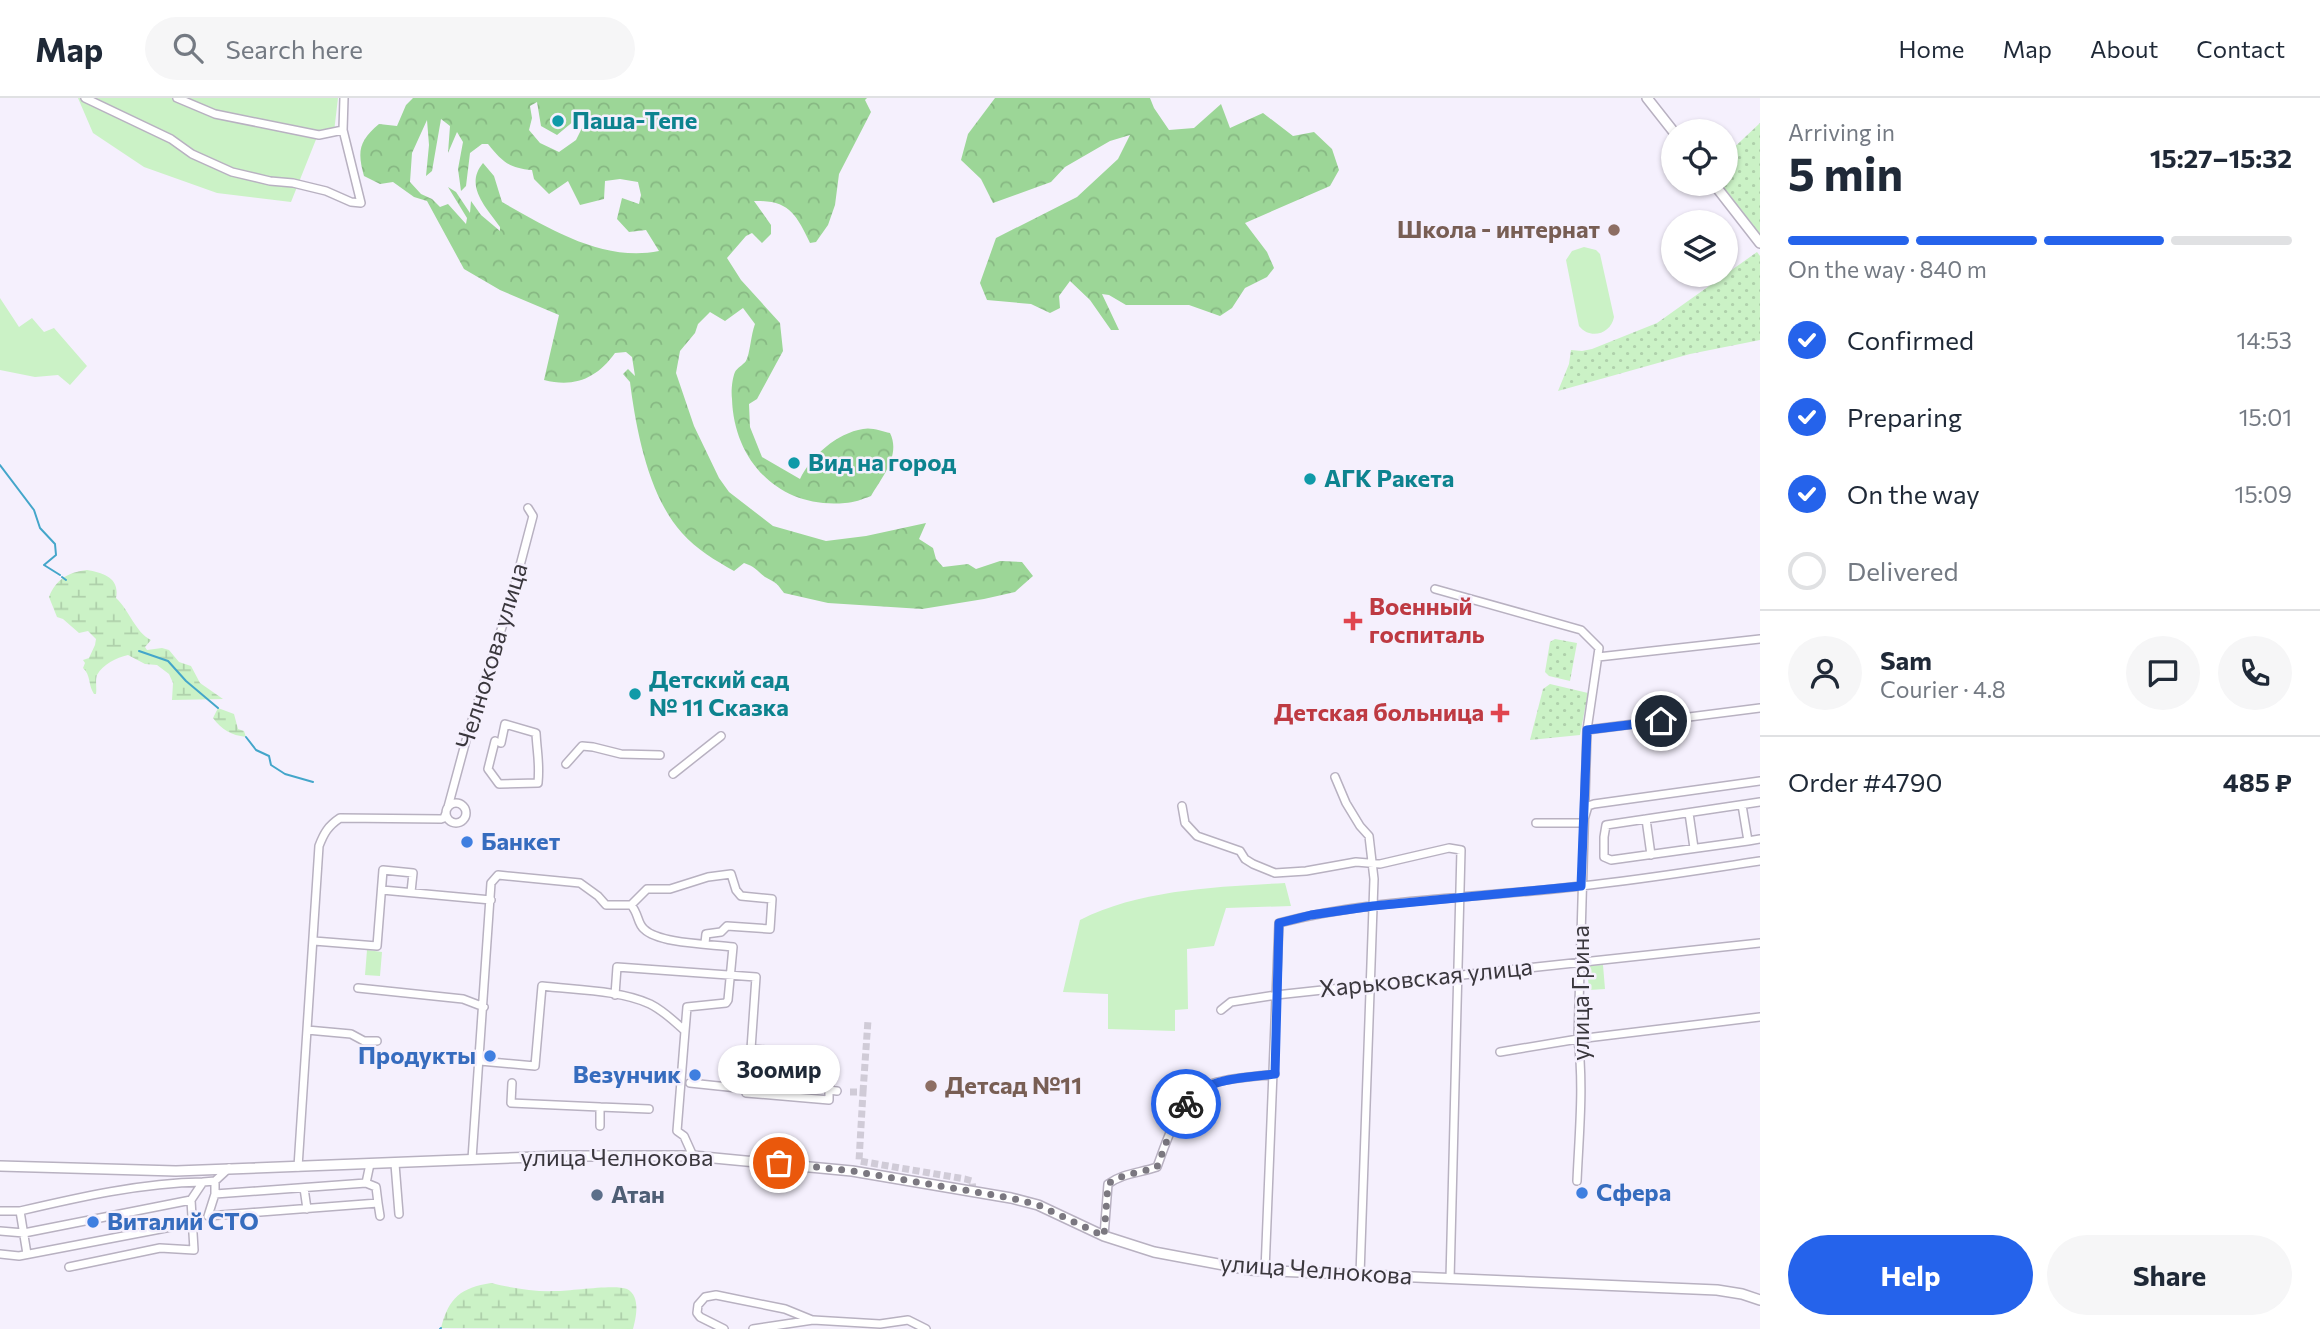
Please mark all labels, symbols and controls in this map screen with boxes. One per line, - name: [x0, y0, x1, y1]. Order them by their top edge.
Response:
- search box: [145, 17, 635, 80]
- text: Map: [35, 28, 103, 69]
- icon: search: [169, 29, 207, 67]
- text: Search here: [225, 33, 363, 64]
- text: Home: [1899, 34, 1965, 63]
- text: Map: [2003, 34, 2052, 63]
- text: About: [2090, 34, 2158, 63]
- text: Contact: [2196, 34, 2285, 63]
- place label: Паша-Тепе: [572, 105, 697, 134]
- marker: Паша-Тепе: [550, 113, 566, 129]
- text: Arriving in: [1788, 118, 1895, 146]
- map controls: [1661, 119, 1738, 287]
- button: locate: [1661, 119, 1738, 196]
- text: 15:27–15:32: [2150, 142, 2292, 173]
- text: 5 min: [1788, 144, 1903, 200]
- button: layers: [1661, 210, 1738, 287]
- place label: Школа - интернат: [1397, 214, 1600, 243]
- marker: Школа - интернат: [1606, 222, 1622, 238]
- text: On the way · 840 m: [1788, 255, 1987, 283]
- icon: check: [1788, 321, 1826, 359]
- text: Confirmed: [1847, 324, 1974, 355]
- text: 14:53: [2237, 326, 2292, 354]
- icon: check: [1788, 398, 1826, 436]
- text: Preparing: [1847, 401, 1962, 432]
- text: 15:01: [2239, 403, 2292, 431]
- place label: Вид на город: [808, 447, 956, 476]
- marker: Вид на город: [786, 455, 802, 471]
- place label: АГК Ракета: [1324, 463, 1454, 492]
- marker: АГК Ракета: [1302, 471, 1318, 487]
- icon: check: [1788, 475, 1826, 513]
- text: On the way: [1847, 478, 1980, 509]
- text: 15:09: [2235, 480, 2292, 508]
- text: Delivered: [1847, 555, 1958, 586]
- street label: Челнокова улица: [449, 559, 533, 752]
- place label: Военный госпиталь: [1369, 591, 1485, 648]
- marker: Военный госпиталь: [1343, 611, 1363, 631]
- button: person: [1788, 636, 1862, 710]
- button: chat: [2126, 636, 2200, 710]
- button: phone: [2218, 636, 2292, 710]
- text: Sam: [1880, 644, 1932, 675]
- place label: Детский сад № 11 Сказка: [649, 664, 790, 721]
- text: Courier · 4.8: [1880, 675, 2006, 703]
- marker: Детский сад № 11 Сказка: [627, 686, 643, 702]
- pin: [1631, 691, 1691, 751]
- place label: Детская больница: [1274, 697, 1484, 726]
- icon: home: [1642, 702, 1680, 740]
- marker: Детская больница: [1490, 703, 1510, 723]
- text: Order #4790: [1788, 766, 1943, 797]
- text: 485 ₽: [2223, 766, 2292, 797]
- place label: Банкет: [481, 826, 561, 855]
- marker: Банкет: [459, 834, 475, 850]
- street label: улица Грина: [1565, 925, 1594, 1061]
- street label: Харьковская улица: [1318, 951, 1534, 1002]
- place label: Продукты: [358, 1040, 476, 1069]
- callout: Зоомир: [718, 1044, 840, 1093]
- marker: Продукты: [482, 1048, 498, 1064]
- text: Зоомир: [737, 1055, 821, 1083]
- place label: Везунчик: [573, 1059, 681, 1088]
- marker: Везунчик: [687, 1067, 703, 1083]
- courier: [1151, 1069, 1221, 1139]
- place label: Детсад №11: [945, 1070, 1082, 1099]
- marker: Детсад №11: [923, 1078, 939, 1094]
- icon: bike: [1167, 1085, 1205, 1123]
- pin: [749, 1133, 809, 1193]
- street label: улица Челнокова: [521, 1142, 713, 1171]
- icon: bag: [760, 1144, 798, 1182]
- place label: Сфера: [1596, 1177, 1671, 1206]
- place label: Атан: [611, 1179, 665, 1208]
- marker: Сфера: [1574, 1185, 1590, 1201]
- marker: Атан: [589, 1187, 605, 1203]
- place label: Виталий СТО: [107, 1206, 259, 1235]
- marker: Виталий СТО: [85, 1214, 101, 1230]
- button: Help: [1788, 1235, 2033, 1315]
- button: Share: [2047, 1235, 2292, 1315]
- street label: улица Челнокова: [1219, 1247, 1413, 1290]

